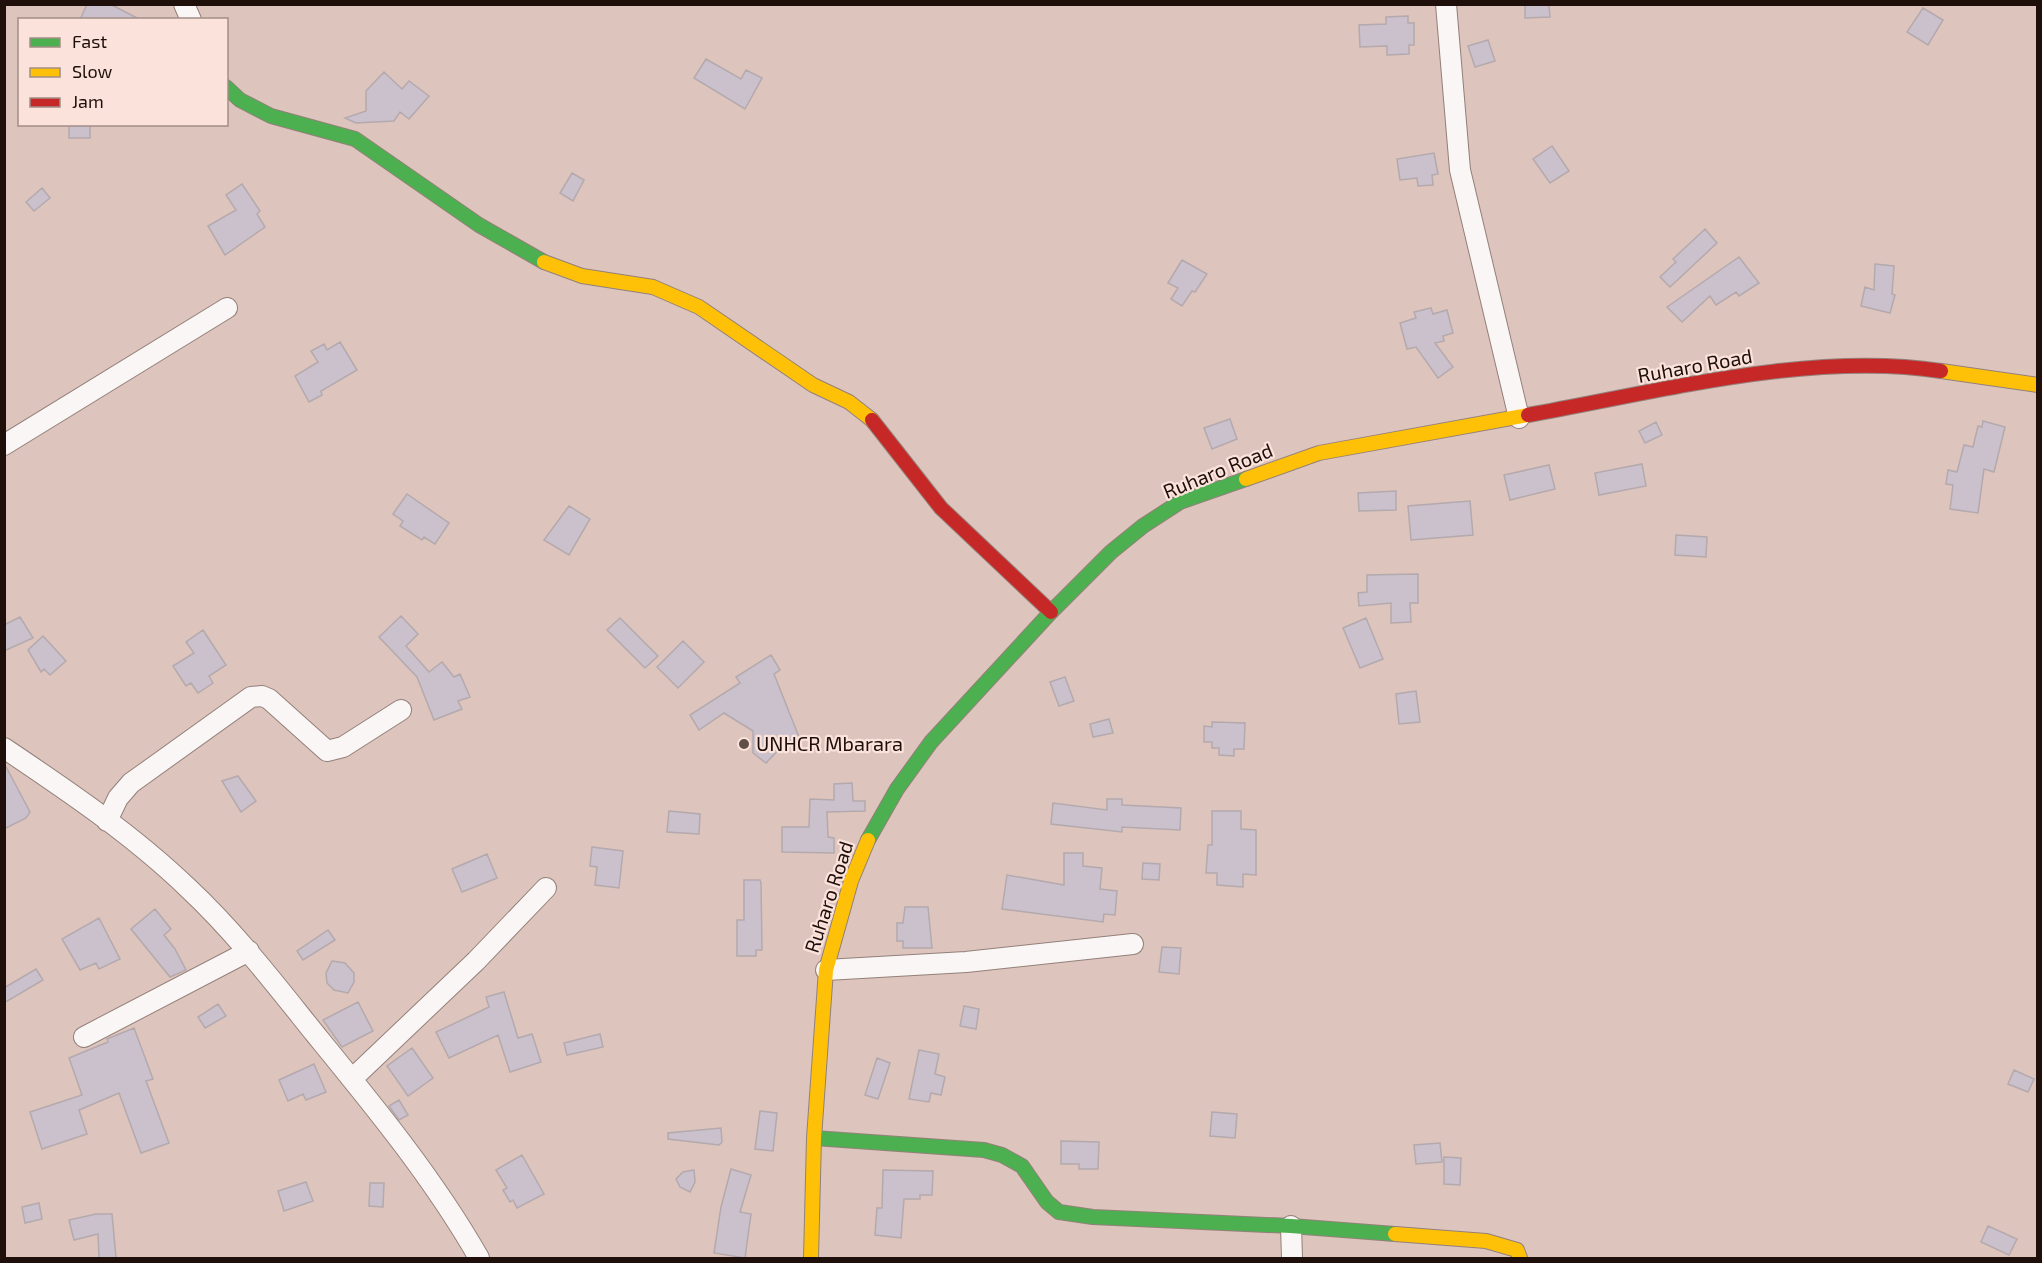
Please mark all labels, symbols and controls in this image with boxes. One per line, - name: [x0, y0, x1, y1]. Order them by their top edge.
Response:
- legend: [18, 18, 228, 126]
- text: Fast: [72, 30, 107, 52]
- text: Slow: [72, 60, 113, 82]
- text: Jam: [72, 90, 104, 112]
- street label: Ruharo Road: [1636, 343, 1754, 387]
- street label: Ruharo Road: [1159, 437, 1276, 503]
- place label: UNHCR Mbarara: [756, 731, 903, 755]
- marker: UNHCR Mbarara: [737, 737, 751, 751]
- street label: Ruharo Road: [799, 838, 857, 956]

